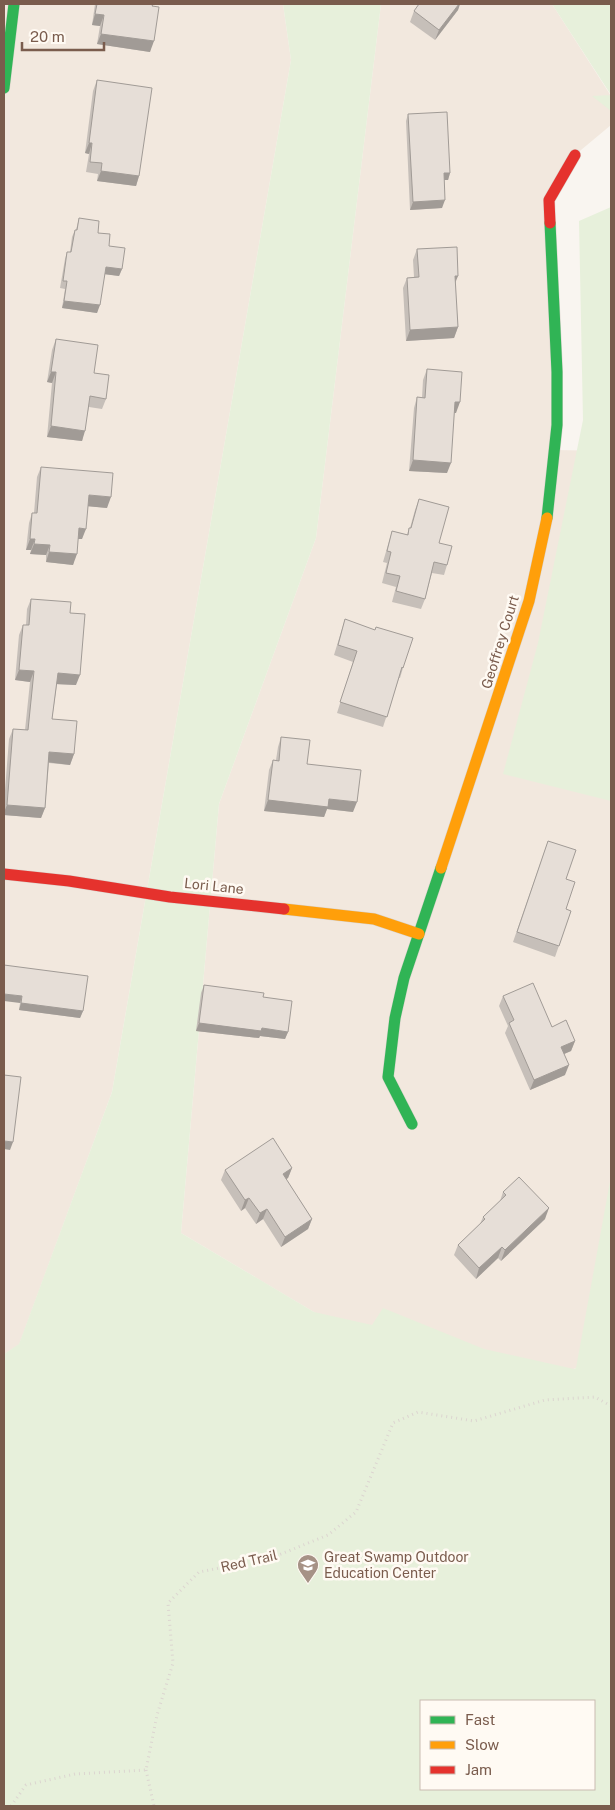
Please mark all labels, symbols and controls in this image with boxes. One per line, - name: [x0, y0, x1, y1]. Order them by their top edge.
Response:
- scale bar: [22, 20, 105, 52]
- text: 20 m: [30, 28, 65, 45]
- street label: Geoffrey Court: [478, 593, 522, 691]
- street label: Lori Lane: [183, 875, 245, 897]
- street label: Red Trail: [219, 1547, 279, 1575]
- place label: Great Swamp Outdoor Education Center: [324, 1549, 469, 1581]
- school or university icon: Great Swamp Outdoor Education Center: [296, 1553, 320, 1584]
- legend: [420, 1700, 595, 1790]
- text: Fast: [465, 1711, 495, 1728]
- text: Slow: [465, 1736, 500, 1753]
- text: Jam: [465, 1761, 492, 1778]

